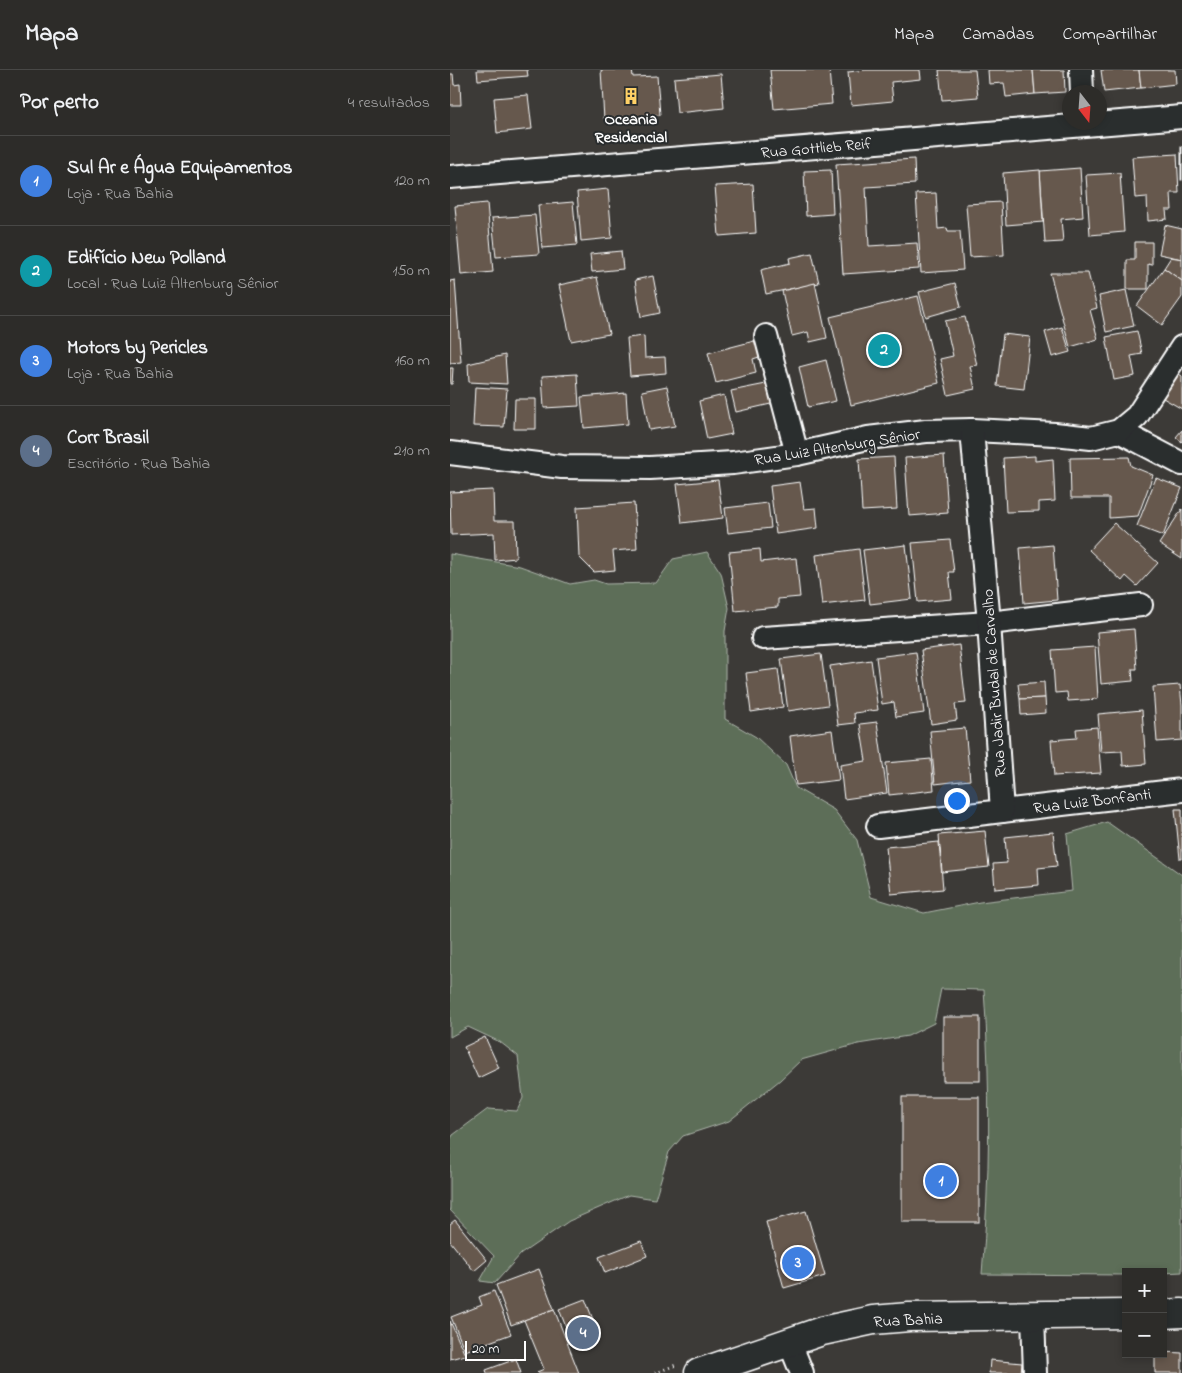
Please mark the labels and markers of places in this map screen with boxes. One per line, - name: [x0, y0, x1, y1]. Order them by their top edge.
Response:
- building icon: Oceania Residencial: [621, 86, 641, 106]
- place label: Oceania Residencial: [594, 108, 668, 150]
- pin: 2: [868, 331, 900, 369]
- pin: 1: [925, 1162, 957, 1200]
- pin: 3: [782, 1244, 814, 1282]
- pin: 4: [567, 1314, 599, 1352]

